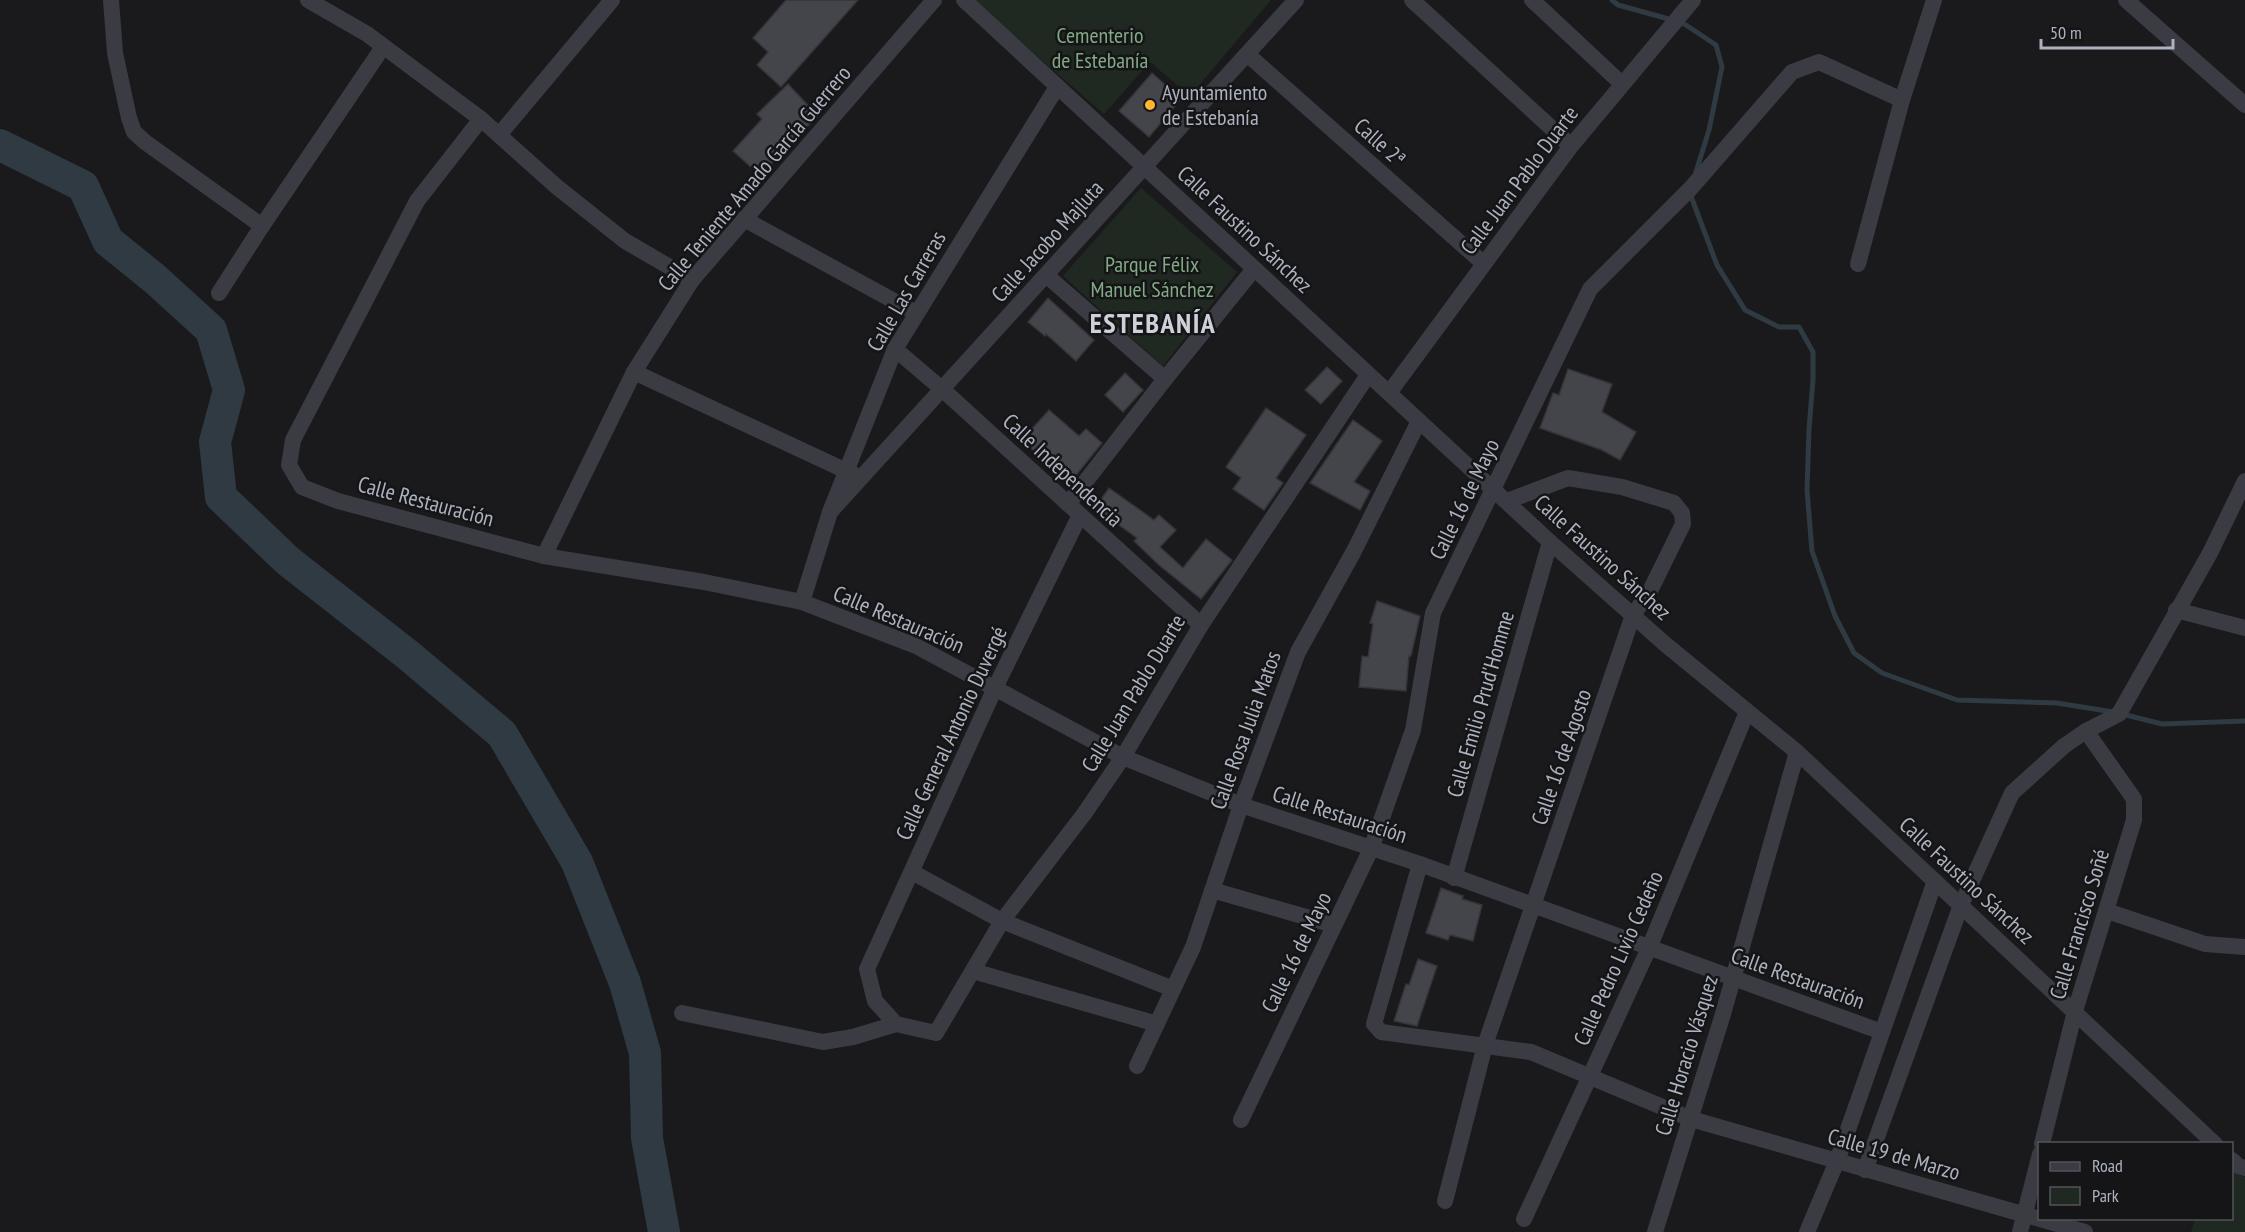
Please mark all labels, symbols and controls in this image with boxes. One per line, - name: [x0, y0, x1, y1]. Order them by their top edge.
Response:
- scale bar: [2041, 12, 2173, 50]
- park label: Cementerio de Estebanía: [1052, 21, 1148, 74]
- text: 50 m: [2050, 21, 2082, 44]
- street label: Calle Teniente Amado García Guerrero: [651, 59, 857, 297]
- place label: Ayuntamiento de Estebanía: [1162, 78, 1267, 131]
- marker: Ayuntamiento de Estebanía: [1143, 98, 1157, 112]
- street label: Calle Juan Pablo Duarte: [1454, 100, 1584, 260]
- street label: Calle 2ª: [1349, 112, 1411, 172]
- street label: Calle Faustino Sánchez: [1172, 159, 1318, 299]
- street label: Calle Jacobo Majluta: [985, 174, 1109, 308]
- street label: Calle Las Carreras: [860, 226, 952, 356]
- park label: Parque Félix Manuel Sánchez: [1090, 250, 1214, 303]
- district label: ESTEBANÍA: [1090, 304, 1216, 341]
- street label: Calle Independencia: [997, 407, 1129, 533]
- street label: Calle 16 de Mayo: [1423, 434, 1505, 564]
- street label: Calle Restauración: [355, 469, 497, 533]
- street label: Calle Faustino Sánchez: [1529, 488, 1677, 626]
- street label: Calle Restauración: [829, 579, 969, 659]
- street label: Calle Emilio Prud'Homme: [1440, 608, 1520, 800]
- street label: Calle Juan Pablo Duarte: [1075, 609, 1191, 777]
- street label: Calle General Antonio Duvergé: [889, 622, 1013, 844]
- street label: Calle Rosa Julia Matos: [1203, 647, 1287, 813]
- street label: Calle 16 de Agosto: [1525, 685, 1597, 829]
- street label: Calle Restauración: [1269, 779, 1411, 849]
- street label: Calle Faustino Sánchez: [1894, 810, 2040, 950]
- street label: Calle Francisco Soñé: [2043, 846, 2115, 1002]
- street label: Calle Pedro Livio Cedeño: [1567, 866, 1669, 1050]
- street label: Calle 16 de Mayo: [1255, 887, 1337, 1017]
- street label: Calle Restauración: [1728, 941, 1868, 1015]
- street label: Calle Horacio Vásquez: [1648, 971, 1724, 1139]
- street label: Calle 19 de Marzo: [1825, 1122, 1963, 1186]
- legend: [2038, 1142, 2233, 1220]
- text: Road: [2092, 1154, 2123, 1177]
- text: Park: [2092, 1184, 2119, 1207]

